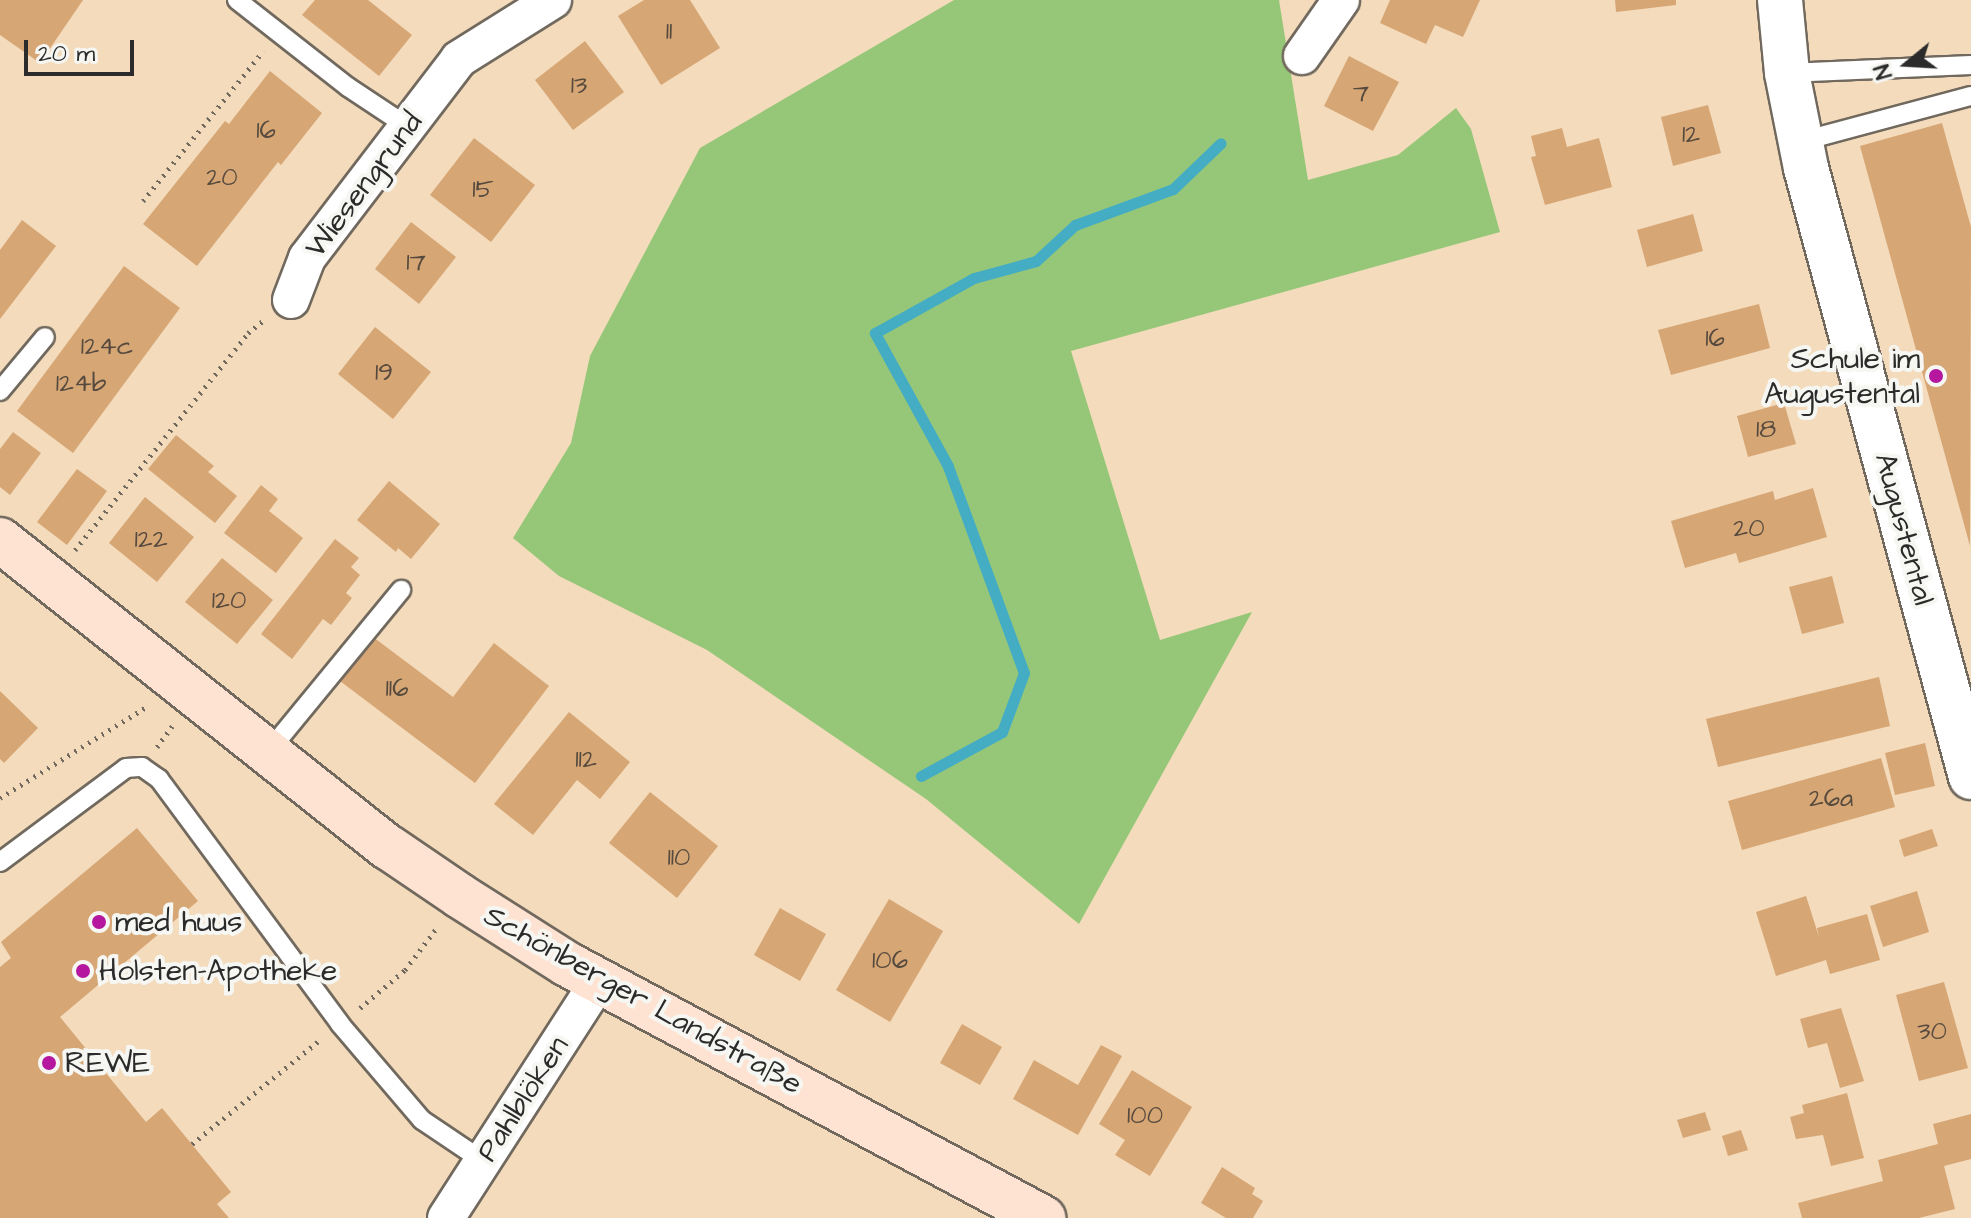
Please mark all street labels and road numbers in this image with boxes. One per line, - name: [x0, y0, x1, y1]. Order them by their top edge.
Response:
- street label: Wiesengrund: [298, 105, 430, 265]
- street label: Augustental: [1866, 449, 1942, 609]
- street label: Schönberger Landstraße: [478, 898, 808, 1102]
- street label: Pahlblöken: [469, 1030, 577, 1168]

